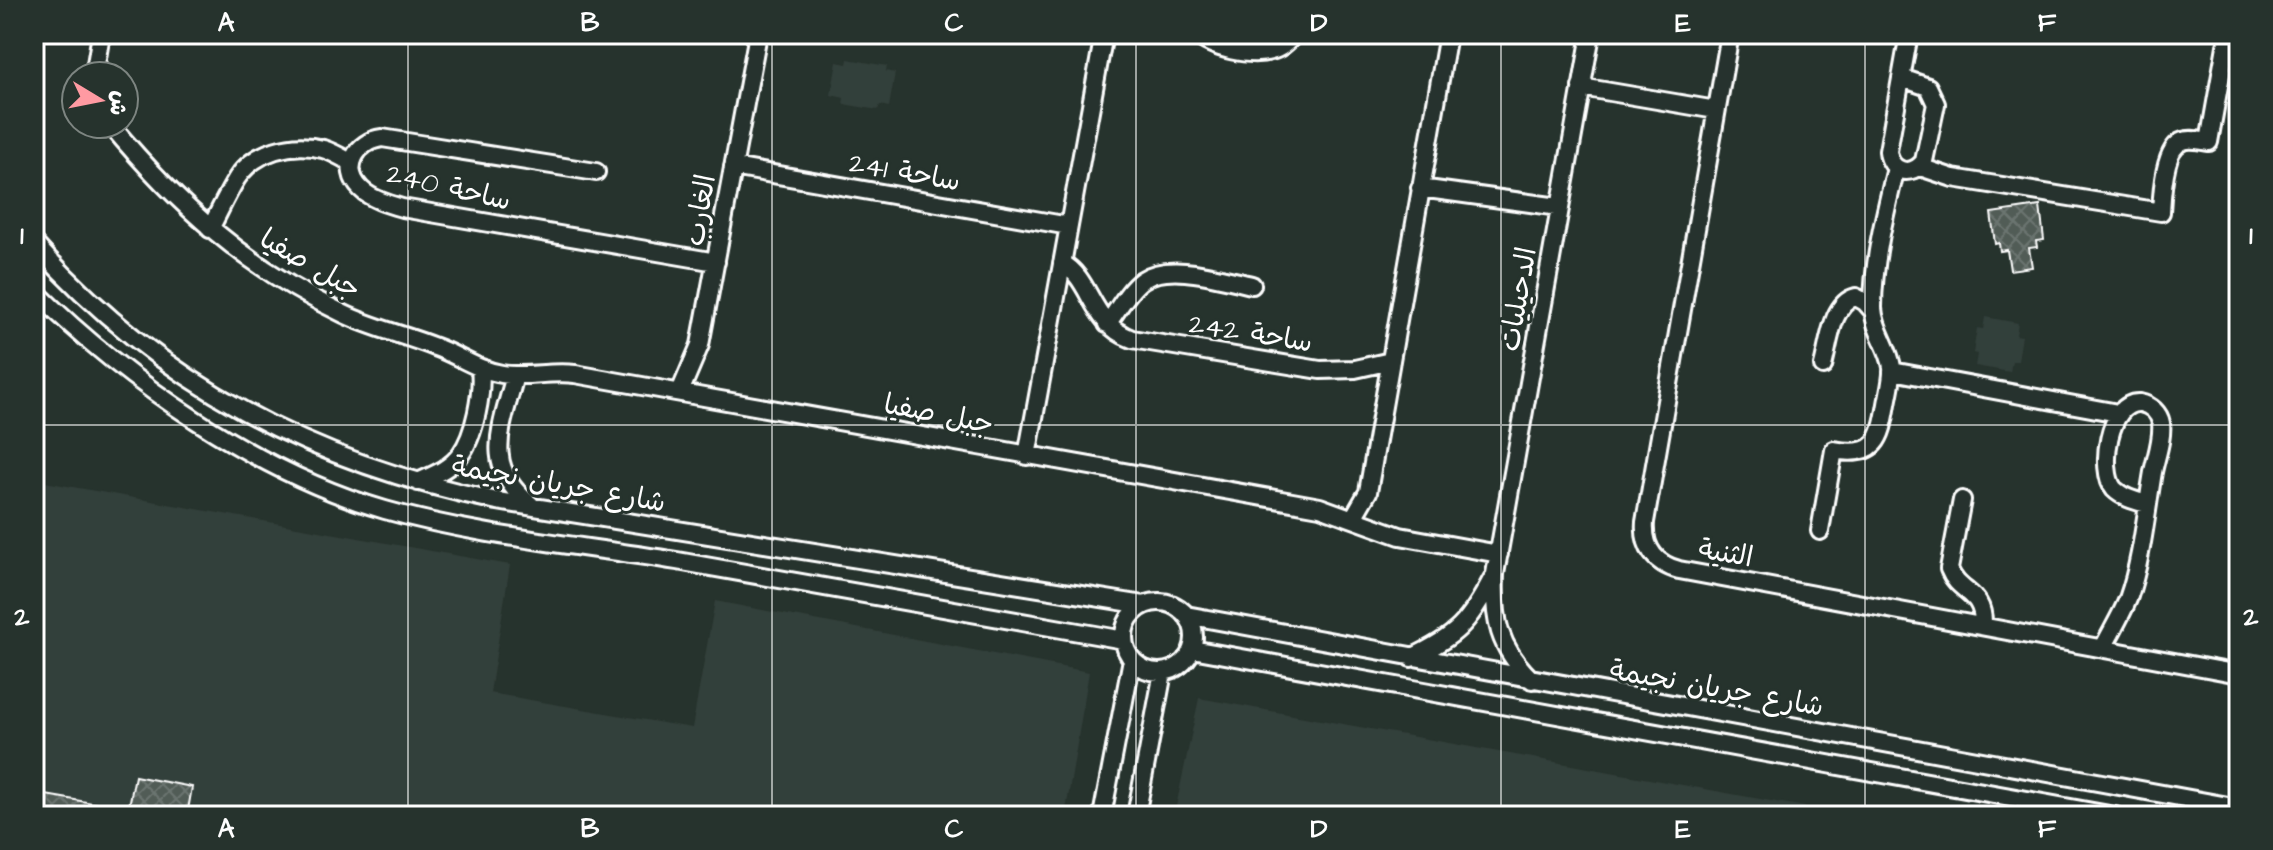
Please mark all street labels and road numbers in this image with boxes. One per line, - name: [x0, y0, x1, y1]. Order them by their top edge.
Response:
- street label: ساحة 241: [846, 144, 963, 201]
- street label: ساحة 240: [383, 154, 515, 221]
- street label: الغارب: [675, 171, 726, 249]
- street label: جبل صفيا: [252, 220, 368, 309]
- street label: الدحيليات: [1490, 244, 1547, 354]
- street label: ساحة 242: [1186, 304, 1315, 362]
- street label: جبل صفيا: [880, 385, 997, 444]
- street label: شارع جريان نجيمة: [449, 446, 669, 522]
- street label: الثنية: [1695, 530, 1756, 577]
- street label: شارع جريان نجيمة: [1607, 650, 1827, 726]

